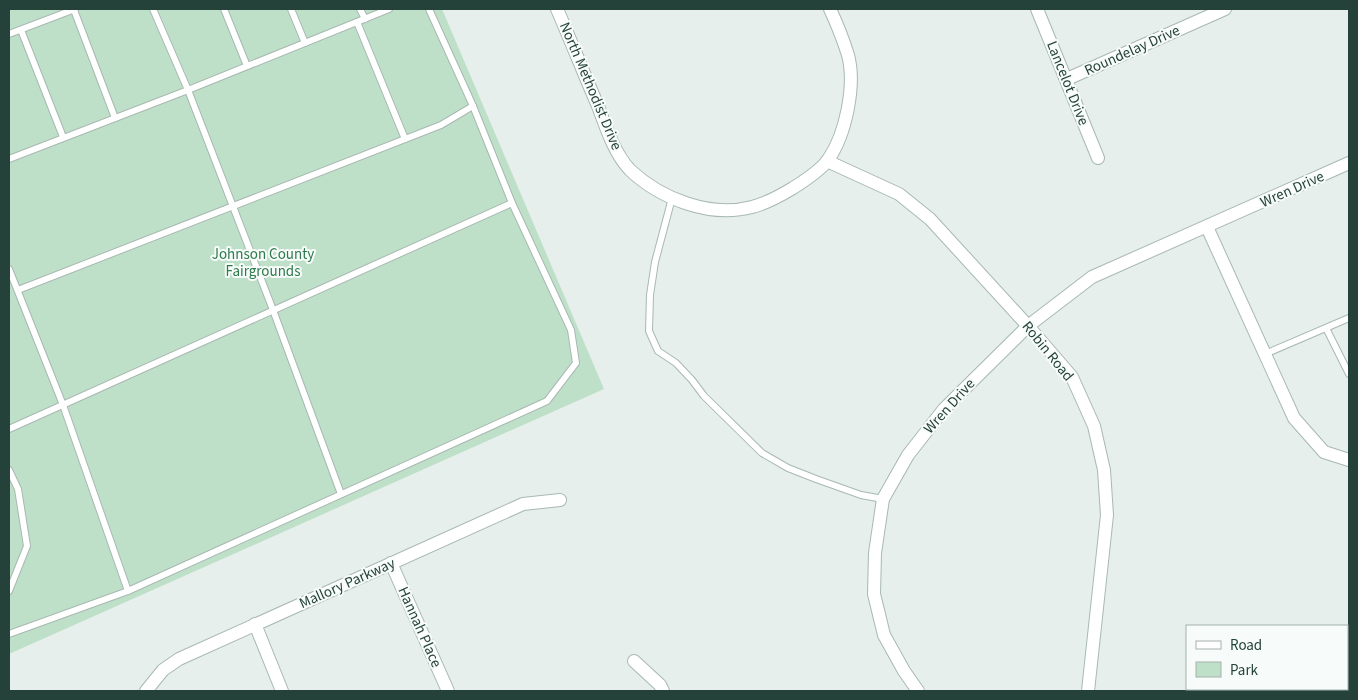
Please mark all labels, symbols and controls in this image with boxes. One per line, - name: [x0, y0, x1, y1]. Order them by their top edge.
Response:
- street label: North Methodist Drive: [554, 19, 627, 154]
- street label: Roundelay Drive: [1081, 20, 1183, 81]
- street label: Lancelot Drive: [1041, 38, 1094, 129]
- street label: Wren Drive: [1257, 166, 1328, 213]
- park label: Johnson County Fairgrounds: [212, 244, 314, 282]
- street label: Robin Road: [1017, 317, 1078, 386]
- street label: Wren Drive: [919, 374, 980, 439]
- street label: Mallory Parkway: [296, 553, 399, 614]
- street label: Hannah Place: [392, 584, 447, 671]
- legend: [1186, 625, 1348, 690]
- text: Road: [1230, 635, 1262, 656]
- text: Park: [1230, 660, 1259, 681]

